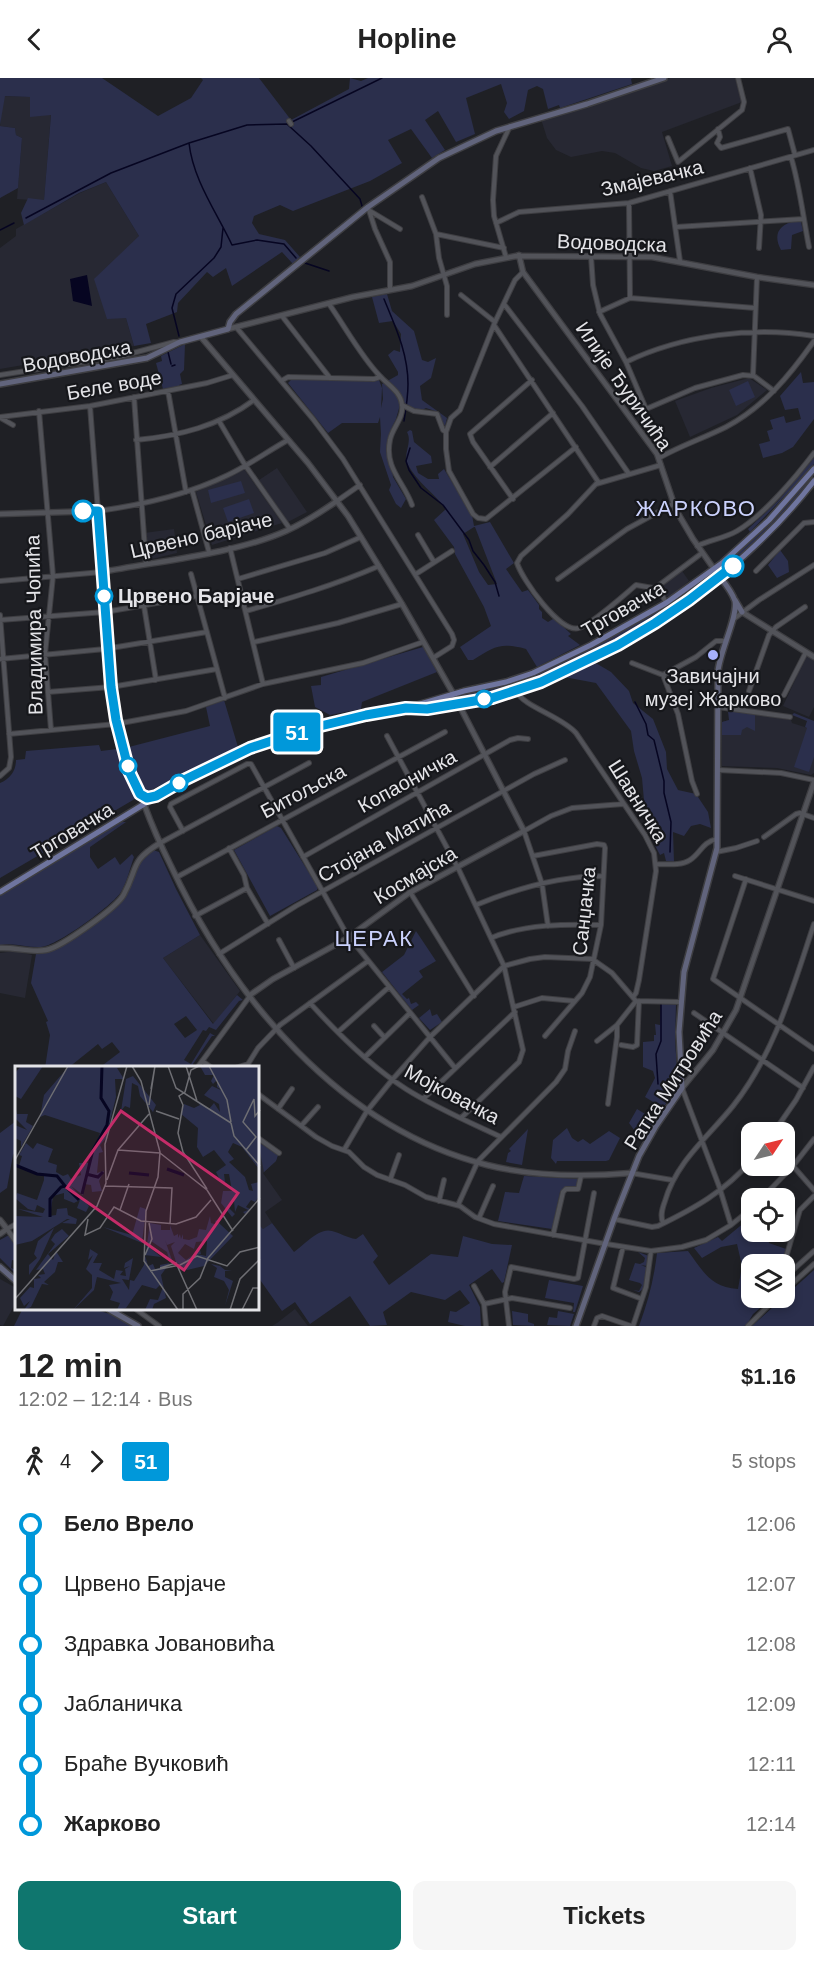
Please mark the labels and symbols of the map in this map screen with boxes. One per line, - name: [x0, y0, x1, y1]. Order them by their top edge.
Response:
- street label: Змајевачка: [599, 155, 706, 200]
- street label: Водоводска: [557, 230, 668, 256]
- street label: Илије Ђуричића: [572, 318, 677, 455]
- street label: Водоводска: [21, 335, 134, 376]
- street label: Беле воде: [65, 366, 163, 404]
- district label: ЖАРКОВО: [636, 496, 756, 521]
- unlabelled marker: [72, 500, 94, 522]
- street label: Црвено барјаче: [128, 508, 274, 562]
- street label: Владимира Чопића: [21, 534, 47, 715]
- unlabelled marker: [722, 555, 744, 577]
- street label: Трговачка: [578, 576, 669, 642]
- place label: Црвено Барјаче: [118, 585, 274, 607]
- marker: Црвено Барјаче: [95, 587, 113, 605]
- marker: Завичајни музеј Жарково: [706, 648, 720, 662]
- place label: Завичајни музеј Жарково: [645, 665, 781, 710]
- unlabelled marker: [475, 690, 493, 708]
- line badge: 51: [270, 712, 324, 752]
- street label: Копаоничка: [354, 745, 461, 817]
- street label: Шавничка: [604, 756, 672, 847]
- unlabelled marker: [119, 757, 137, 775]
- street label: Битољска: [257, 759, 350, 822]
- unlabelled marker: [170, 774, 188, 792]
- street label: Стојана Матића: [314, 795, 455, 886]
- street label: Трговачка: [27, 797, 118, 864]
- street label: Космајска: [370, 841, 461, 908]
- street label: Санџачка: [568, 865, 600, 957]
- district label: ЦЕРАК: [334, 926, 414, 951]
- street label: Ратка Митровића: [620, 1005, 727, 1154]
- street label: Мојковачка: [401, 1060, 504, 1129]
- inset map: [15, 1066, 260, 1311]
- north arrow: [741, 1122, 795, 1176]

